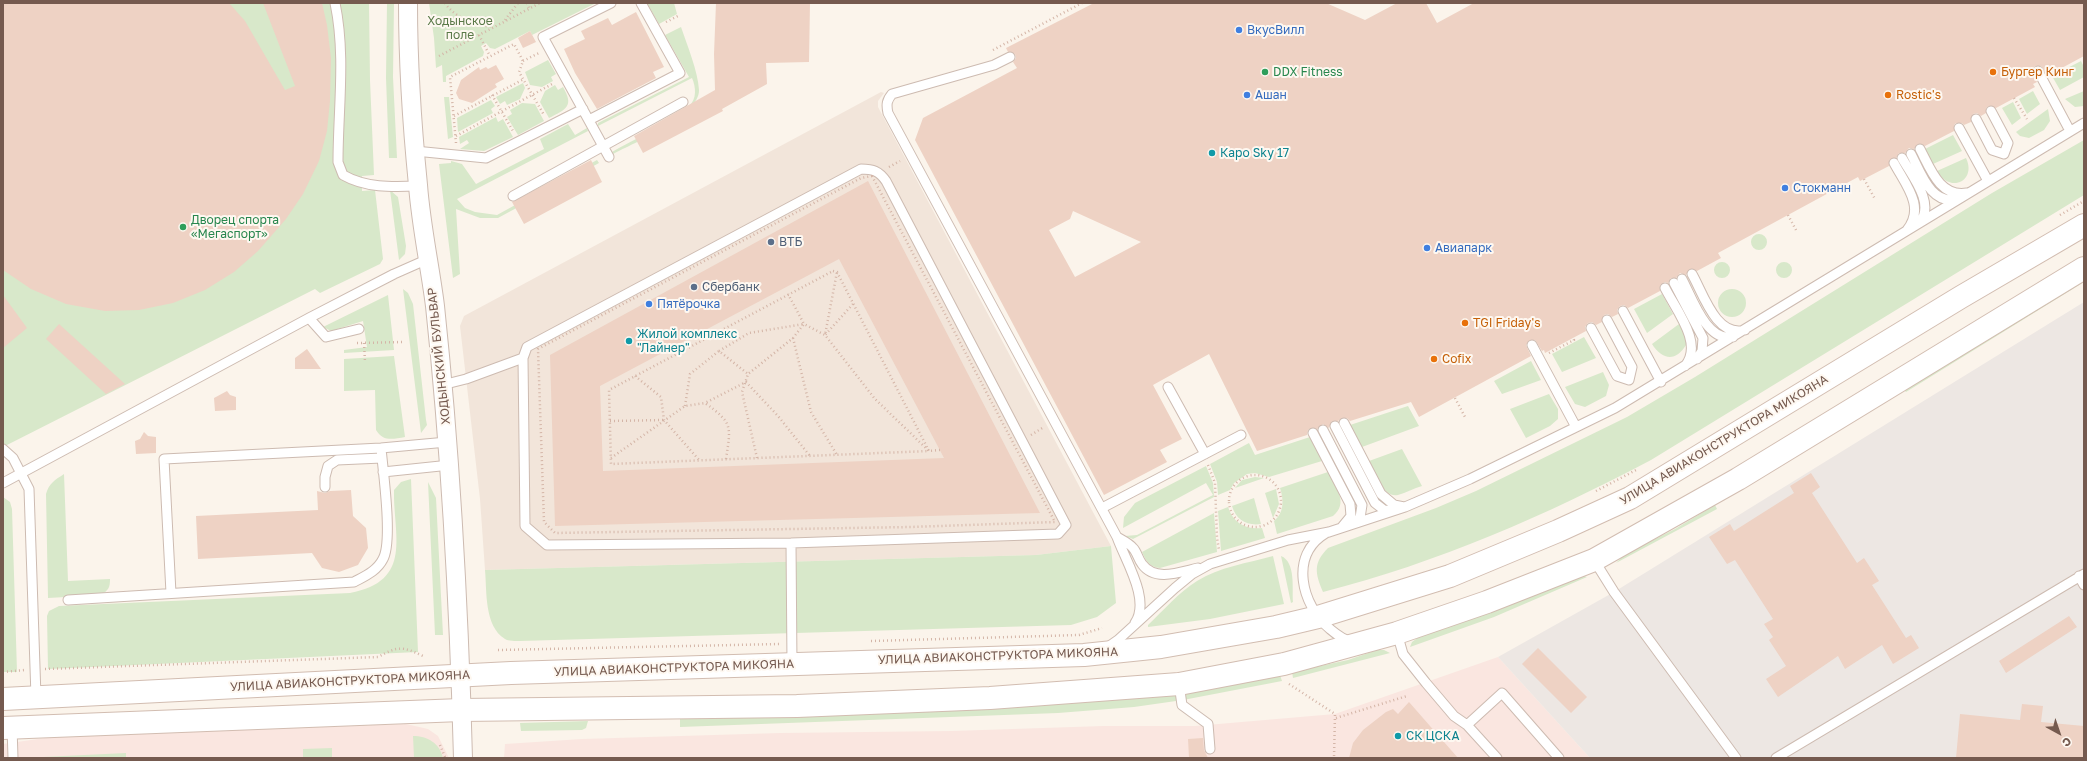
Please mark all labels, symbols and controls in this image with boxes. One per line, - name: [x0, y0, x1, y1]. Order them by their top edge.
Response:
- park label: Ходынское поле: [427, 14, 493, 42]
- place label: ВкусВилл: [1247, 23, 1304, 37]
- marker: ВкусВилл: [1234, 25, 1244, 35]
- place label: DDX Fitness: [1273, 65, 1343, 79]
- place label: Бургер Кинг: [2001, 65, 2074, 79]
- marker: DDX Fitness: [1260, 67, 1270, 77]
- marker: Бургер Кинг: [1988, 67, 1998, 77]
- place label: Ашан: [1255, 88, 1287, 102]
- place label: Rostic's: [1896, 88, 1941, 102]
- marker: Ашан: [1242, 90, 1252, 100]
- marker: Rostic's: [1883, 90, 1893, 100]
- place label: Каро Sky 17: [1220, 146, 1289, 160]
- marker: Каро Sky 17: [1207, 148, 1217, 158]
- place label: Стокманн: [1793, 181, 1851, 195]
- marker: Стокманн: [1780, 183, 1790, 193]
- place label: Дворец спорта «Мегаспорт»: [191, 213, 279, 241]
- marker: Дворец спорта «Мегаспорт»: [178, 222, 188, 232]
- place label: ВТБ: [779, 235, 802, 249]
- marker: ВТБ: [766, 237, 776, 247]
- place label: Авиапарк: [1435, 241, 1492, 255]
- marker: Авиапарк: [1422, 243, 1432, 253]
- place label: Сбербанк: [702, 280, 760, 294]
- marker: Сбербанк: [689, 282, 699, 292]
- street label: ХОДЫНСКИЙ БУЛЬВАР: [425, 287, 453, 425]
- place label: Пятёрочка: [657, 297, 720, 311]
- marker: Пятёрочка: [644, 299, 654, 309]
- place label: TGI Friday's: [1473, 316, 1541, 330]
- marker: TGI Friday's: [1460, 318, 1470, 328]
- place label: Жилой комплекс "Лайнер": [637, 327, 737, 355]
- marker: Жилой комплекс "Лайнер": [624, 336, 634, 346]
- place label: Cofix: [1442, 352, 1471, 366]
- marker: Cofix: [1429, 354, 1439, 364]
- street label: УЛИЦА АВИАКОНСТРУКТОРА МИКОЯНА: [1617, 372, 1831, 508]
- street label: УЛИЦА АВИАКОНСТРУКТОРА МИКОЯНА: [878, 645, 1118, 667]
- street label: УЛИЦА АВИАКОНСТРУКТОРА МИКОЯНА: [554, 657, 794, 679]
- street label: УЛИЦА АВИАКОНСТРУКТОРА МИКОЯНА: [230, 668, 470, 694]
- north arrow: [2039, 713, 2079, 753]
- place label: СК ЦСКА: [1406, 729, 1459, 743]
- marker: СК ЦСКА: [1393, 731, 1403, 741]
- text: С: [2060, 735, 2074, 750]

